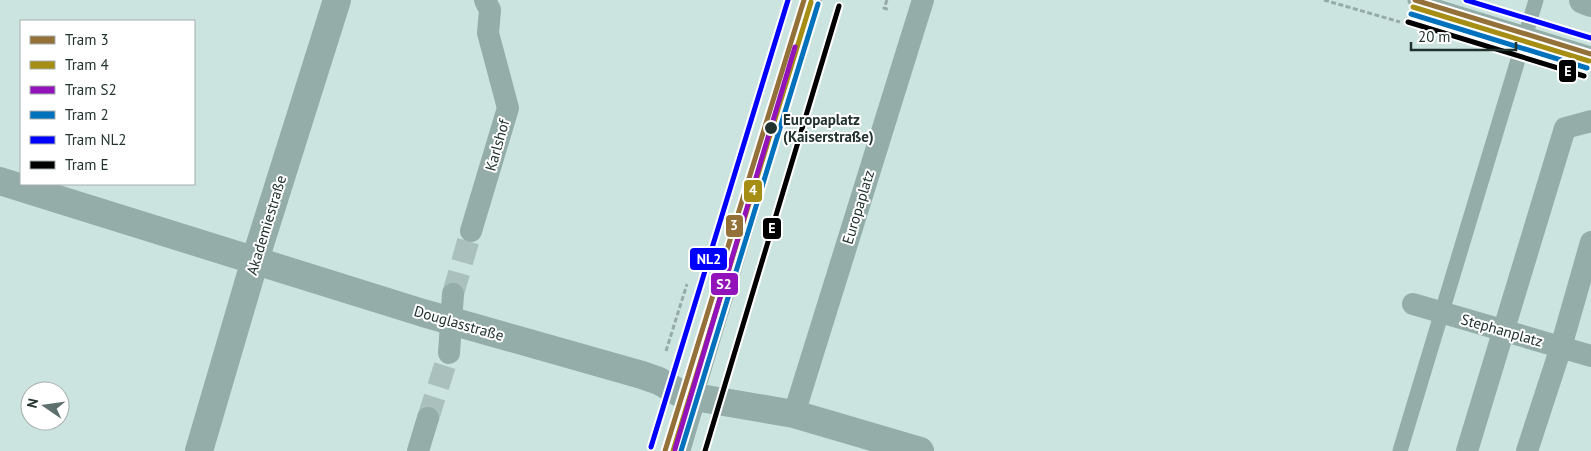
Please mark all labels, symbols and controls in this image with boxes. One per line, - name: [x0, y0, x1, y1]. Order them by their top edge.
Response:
- legend: [20, 20, 195, 185]
- scale bar: [1411, 20, 1516, 52]
- text: 20 m: [1418, 27, 1451, 46]
- text: Tram 3: [65, 30, 109, 49]
- text: Tram 4: [65, 55, 109, 74]
- line badge: E: [1558, 59, 1577, 83]
- text: E: [1564, 62, 1572, 80]
- text: Tram S2: [65, 80, 117, 99]
- text: Tram 2: [65, 105, 109, 124]
- place label: Europaplatz (Kaiserstraße): [783, 110, 874, 146]
- street label: Karlshof: [481, 116, 514, 173]
- marker: Europaplatz (Kaiserstraße): [763, 120, 779, 136]
- text: Tram NL2: [65, 130, 127, 149]
- text: Tram E: [65, 155, 109, 174]
- street label: Europaplatz: [838, 168, 878, 246]
- street label: Akademiestraße: [242, 173, 290, 277]
- line badge: 4: [743, 179, 763, 203]
- text: 4: [749, 181, 757, 199]
- line badge: 3: [725, 214, 744, 238]
- text: 3: [730, 216, 738, 234]
- line badge: E: [762, 217, 782, 240]
- text: E: [768, 219, 776, 237]
- line badge: NL2: [689, 247, 728, 271]
- text: NL2: [697, 250, 721, 268]
- line badge: S2: [710, 272, 739, 296]
- text: S2: [716, 275, 732, 293]
- street label: Douglasstraße: [412, 301, 506, 345]
- street label: Stephanplatz: [1459, 309, 1545, 351]
- north arrow: [20, 381, 70, 431]
- text: N: [23, 397, 42, 410]

